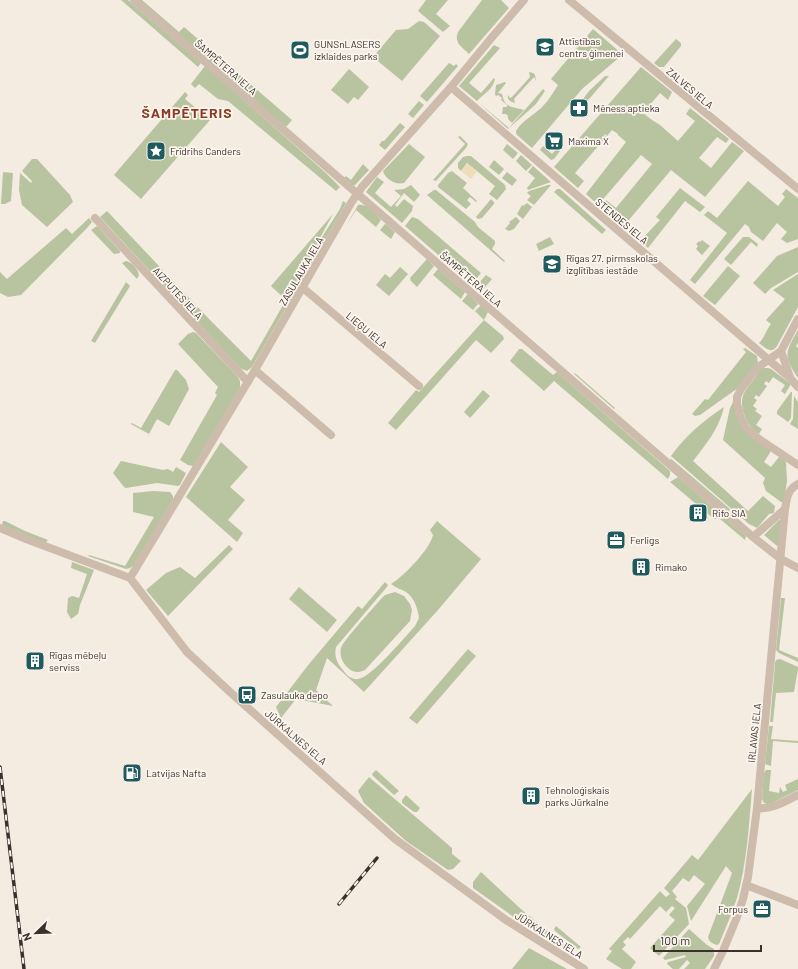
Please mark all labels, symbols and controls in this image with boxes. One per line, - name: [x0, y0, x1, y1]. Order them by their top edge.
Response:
- place label: Attīstības centrs ģimenei: [559, 35, 624, 59]
- school or university icon: Attīstības centrs ģimenei: [534, 36, 556, 58]
- street label: ŠAMPĒTERA IELA: [193, 37, 259, 97]
- place label: GUNSnLASERS izklaides parks: [314, 38, 380, 62]
- sports icon: GUNSnLASERS izklaides parks: [289, 39, 311, 61]
- street label: ZALVES IELA: [664, 65, 716, 111]
- pharmacy icon: Mēness aptieka: [568, 97, 590, 119]
- place label: Mēness aptieka: [593, 102, 660, 114]
- district label: ŠAMPĒTERIS: [141, 104, 233, 121]
- supermarket icon: Maxima X: [543, 130, 565, 152]
- place label: Maxima X: [568, 135, 609, 147]
- place icon: Frīdrihs Canders: [145, 140, 167, 162]
- place label: Frīdrihs Canders: [170, 145, 241, 157]
- street label: STENDES IELA: [593, 196, 651, 246]
- street label: ZASULAUKA IELA: [276, 234, 326, 308]
- street label: ŠAMPĒTERA IELA: [438, 249, 504, 309]
- place label: Rīgas 27. pirmsskolas izglītības iestāde: [566, 252, 658, 276]
- school or university icon: Rīgas 27. pirmsskolas izglītības iestāde: [541, 253, 563, 275]
- street label: AIZPUTES IELA: [151, 264, 205, 322]
- street label: LIEĢU IELA: [344, 309, 390, 351]
- building icon: Rifo SIA: [687, 502, 709, 524]
- place label: Rifo SIA: [712, 507, 746, 519]
- office icon: Ferligs: [605, 529, 627, 551]
- place label: Ferligs: [630, 534, 659, 546]
- building icon: Rimako: [630, 556, 652, 578]
- place label: Rimako: [655, 561, 687, 573]
- place label: Rīgas mēbeļu serviss: [49, 649, 106, 673]
- building icon: Rīgas mēbeļu serviss: [24, 650, 46, 672]
- bus stop icon: Zasulauka depo: [236, 684, 258, 706]
- place label: Zasulauka depo: [261, 689, 328, 701]
- street label: IRLAVAS IELA: [745, 703, 763, 763]
- street label: JŪRKALNES IELA: [263, 707, 329, 767]
- fuel station icon: Latvijas Nafta: [121, 762, 143, 784]
- place label: Latvijas Nafta: [146, 767, 206, 779]
- place label: Tehnoloģiskais parks Jūrkalne: [545, 784, 610, 808]
- building icon: Tehnoloģiskais parks Jūrkalne: [520, 785, 542, 807]
- office icon: Forpus: [751, 898, 773, 920]
- place label: Forpus: [718, 903, 748, 915]
- street label: JŪRKALNES IELA: [513, 909, 585, 961]
- north arrow: [16, 913, 56, 953]
- scale bar: [654, 927, 761, 953]
- text: N: [19, 931, 34, 943]
- text: 100 m: [660, 933, 690, 947]

